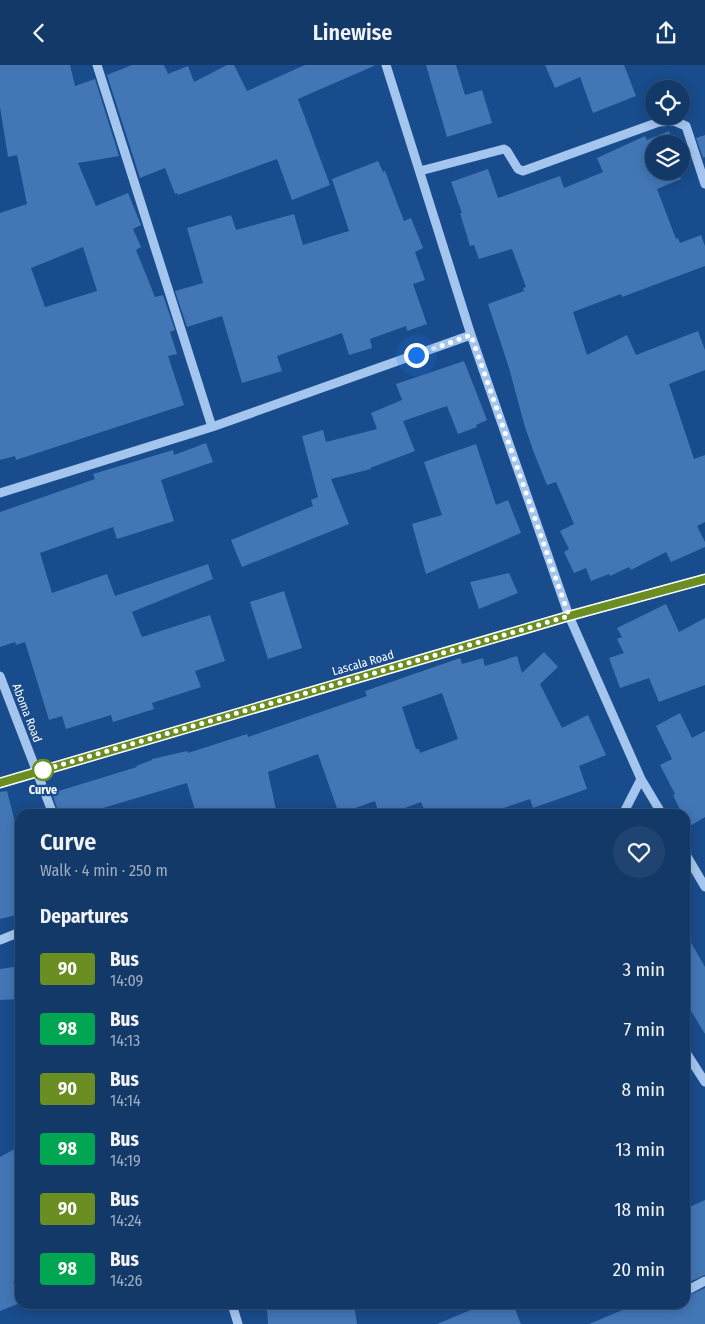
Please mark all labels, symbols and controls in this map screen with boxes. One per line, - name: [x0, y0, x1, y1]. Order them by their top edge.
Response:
- icon: back: [25, 19, 53, 47]
- text: Linewise: [313, 19, 392, 46]
- icon: share: [652, 19, 680, 47]
- map controls: [645, 80, 690, 180]
- button: locate: [645, 80, 690, 125]
- button: layers: [645, 135, 690, 180]
- your location: [404, 343, 429, 368]
- street label: Lascala Road: [330, 648, 396, 678]
- street label: Aboma Road: [9, 682, 45, 744]
- marker: Curve: [32, 759, 54, 781]
- place label: Curve: [29, 783, 57, 797]
- button: heart: [613, 826, 665, 878]
- text: Curve: [40, 828, 96, 856]
- text: Walk · 4 min · 250 m: [40, 861, 168, 880]
- text: Departures: [40, 905, 128, 928]
- text: Bus: [110, 948, 139, 971]
- text: 90: [58, 958, 77, 980]
- text: 3 min: [623, 958, 665, 981]
- text: 14:09: [110, 971, 143, 990]
- text: Bus: [110, 1008, 139, 1031]
- text: 98: [58, 1018, 77, 1040]
- text: 7 min: [623, 1018, 665, 1041]
- text: 14:13: [110, 1031, 140, 1050]
- text: Bus: [110, 1068, 139, 1091]
- text: 90: [58, 1078, 77, 1100]
- text: 8 min: [622, 1078, 665, 1101]
- text: 14:14: [110, 1091, 141, 1110]
- text: Bus: [110, 1128, 139, 1151]
- text: 98: [58, 1138, 77, 1160]
- text: 13 min: [615, 1138, 665, 1161]
- text: 14:19: [110, 1151, 141, 1170]
- text: Bus: [110, 1188, 139, 1211]
- text: 90: [58, 1198, 77, 1220]
- text: 18 min: [614, 1198, 665, 1221]
- text: 14:24: [110, 1211, 142, 1230]
- text: Bus: [110, 1248, 139, 1271]
- text: 98: [58, 1258, 77, 1280]
- text: 20 min: [613, 1258, 665, 1281]
- text: 14:26: [110, 1271, 142, 1290]

